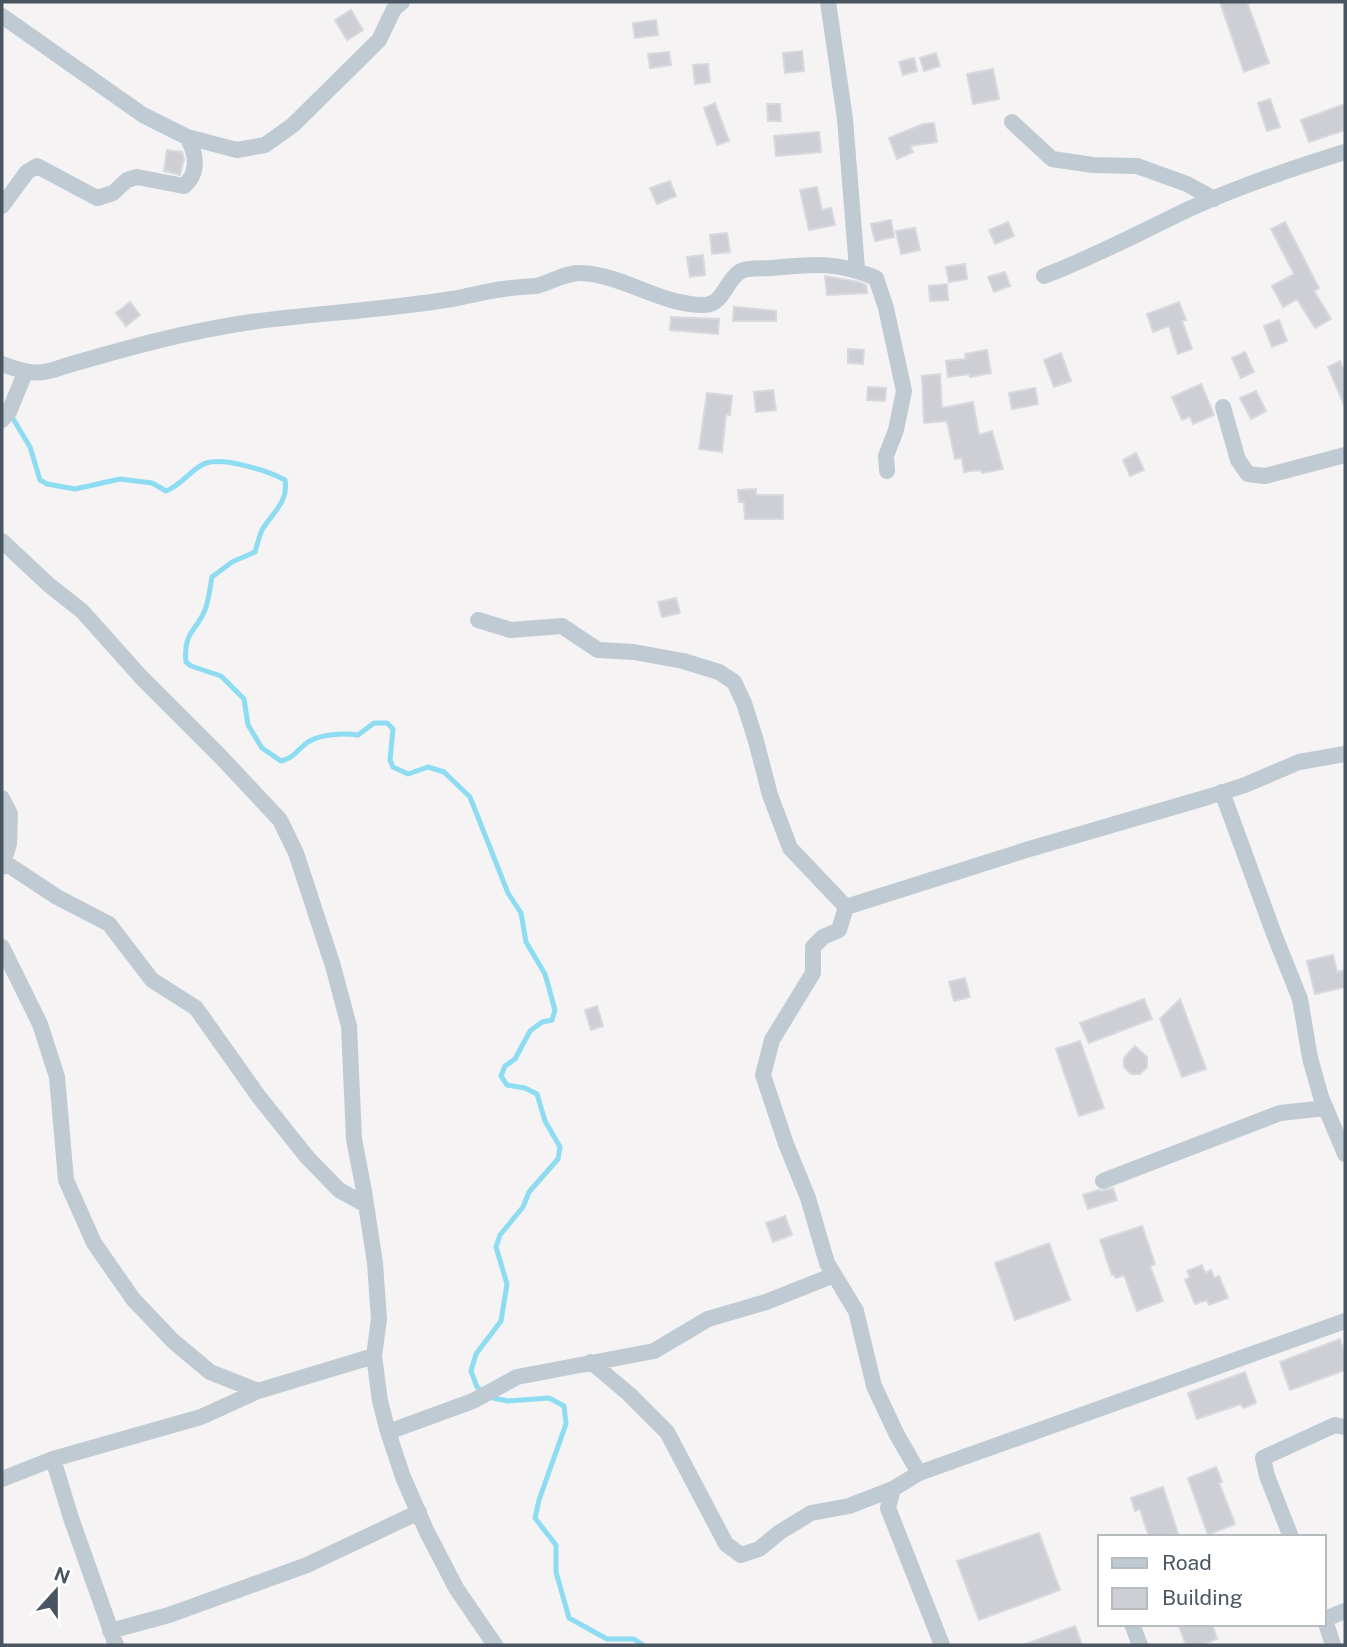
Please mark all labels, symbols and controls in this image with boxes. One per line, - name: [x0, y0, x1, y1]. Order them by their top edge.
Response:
- legend: [1098, 1535, 1326, 1626]
- text: Road: [1162, 1550, 1212, 1575]
- north arrow: [21, 1556, 91, 1626]
- text: N: [51, 1562, 73, 1588]
- text: Building: [1162, 1585, 1243, 1610]

